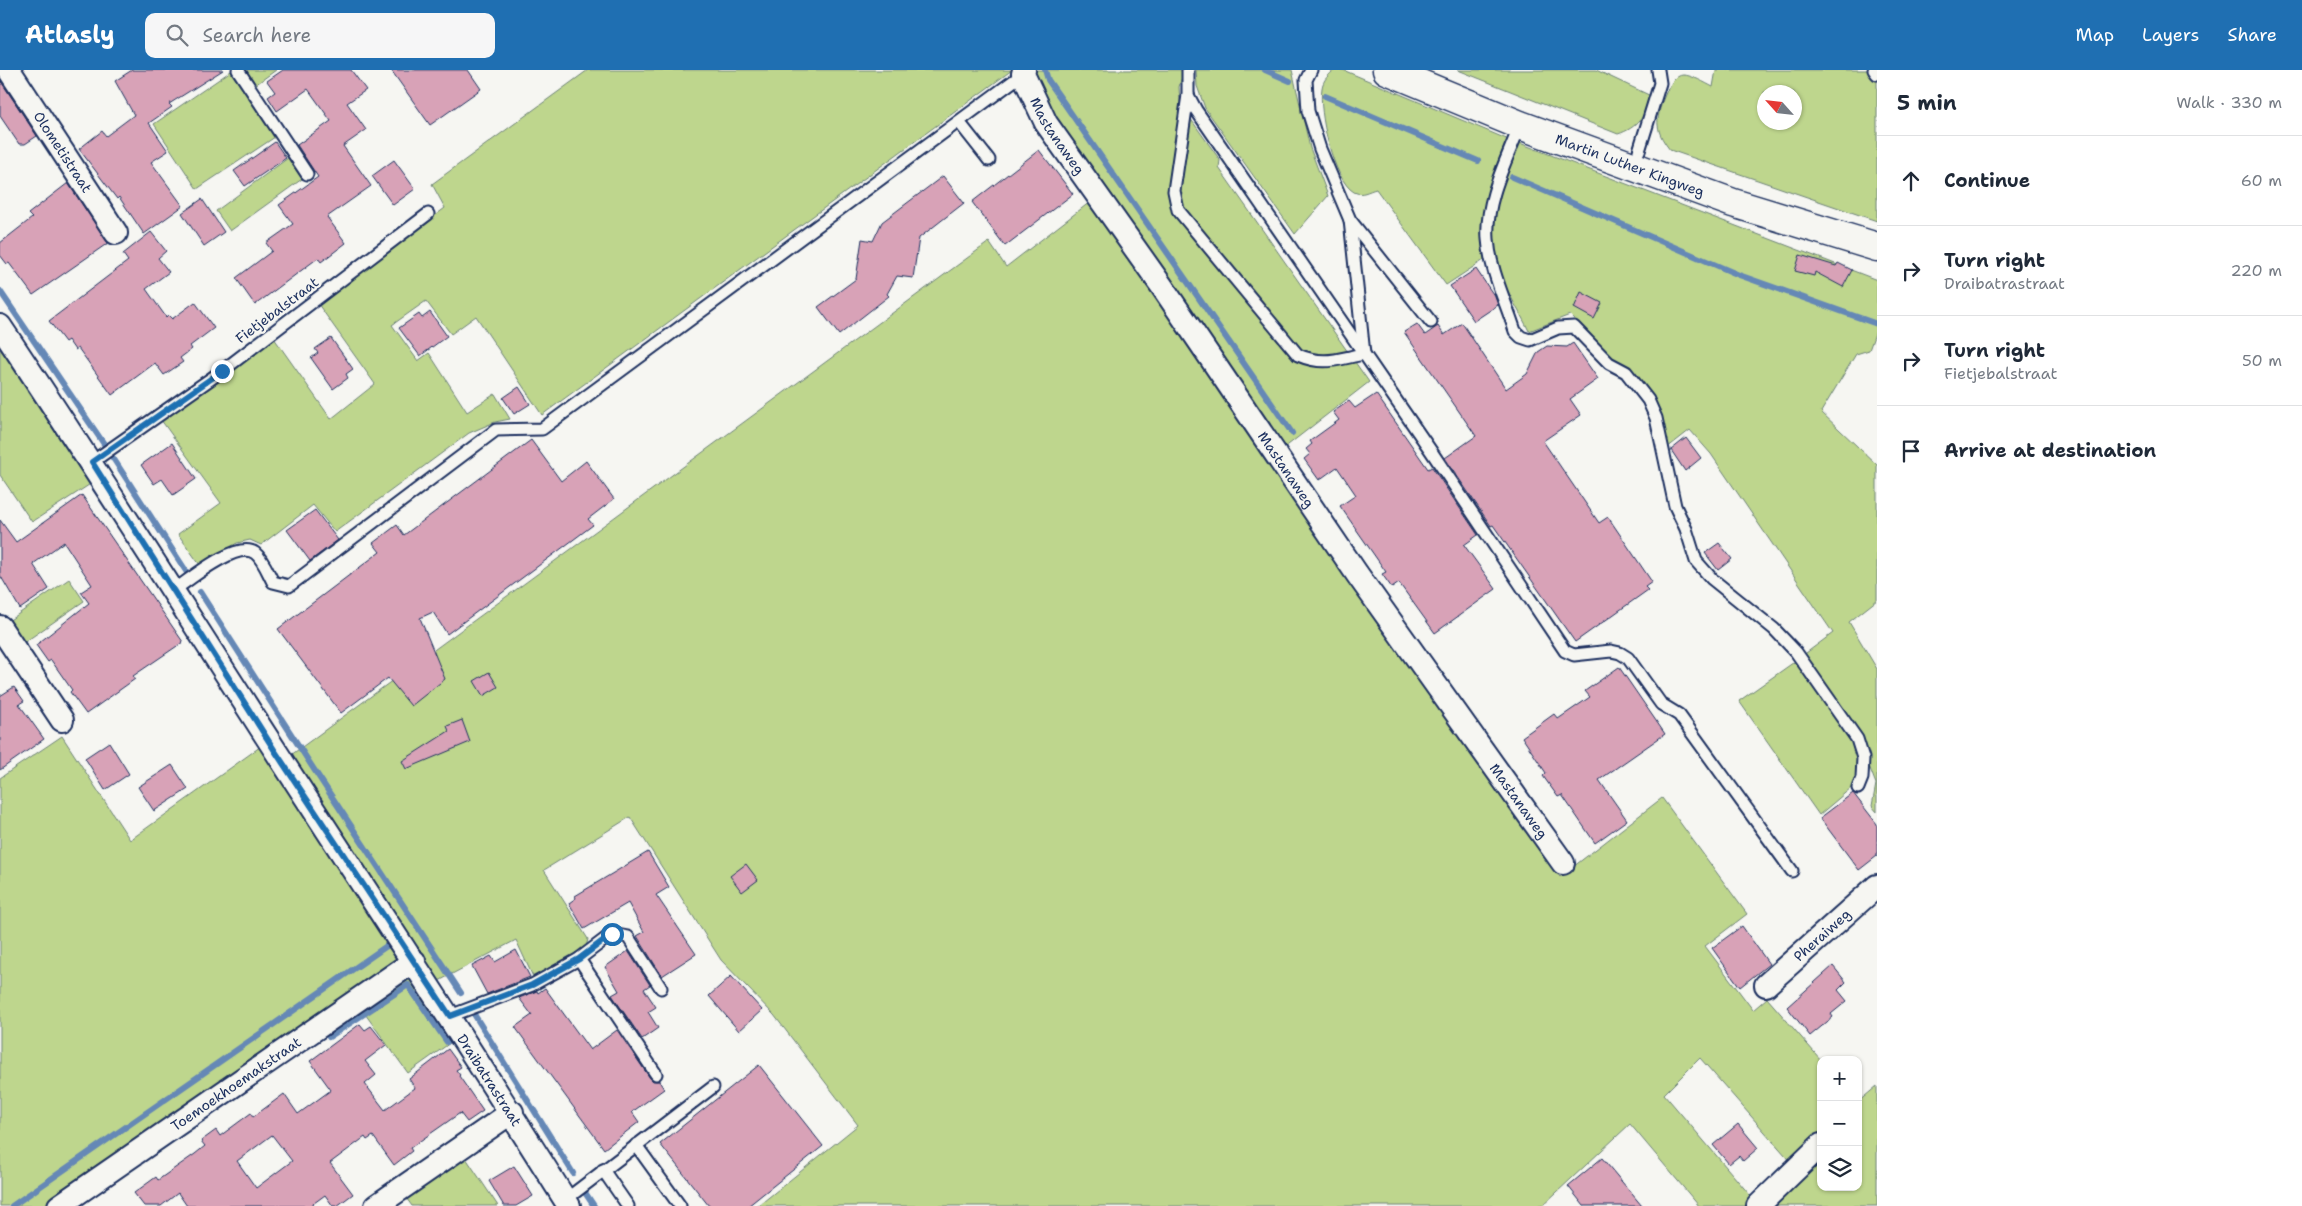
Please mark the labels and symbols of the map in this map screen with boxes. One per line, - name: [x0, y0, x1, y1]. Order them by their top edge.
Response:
- north arrow: [1757, 85, 1802, 130]
- street label: Mastanaweg: [1026, 94, 1089, 178]
- street label: Olometistraat: [30, 108, 96, 196]
- street label: Martin Luther Kingweg: [1553, 130, 1707, 201]
- street label: Fietjebalstraat: [232, 273, 322, 347]
- route end: [211, 360, 234, 383]
- street label: Mastanaweg: [1254, 428, 1319, 511]
- street label: Mastanaweg: [1486, 760, 1552, 842]
- street label: Pheraiweg: [1790, 905, 1854, 965]
- route start: [601, 923, 624, 946]
- street label: Draibatrastraat: [453, 1031, 526, 1130]
- street label: Toemoekhoemakstraat: [167, 1033, 305, 1135]

